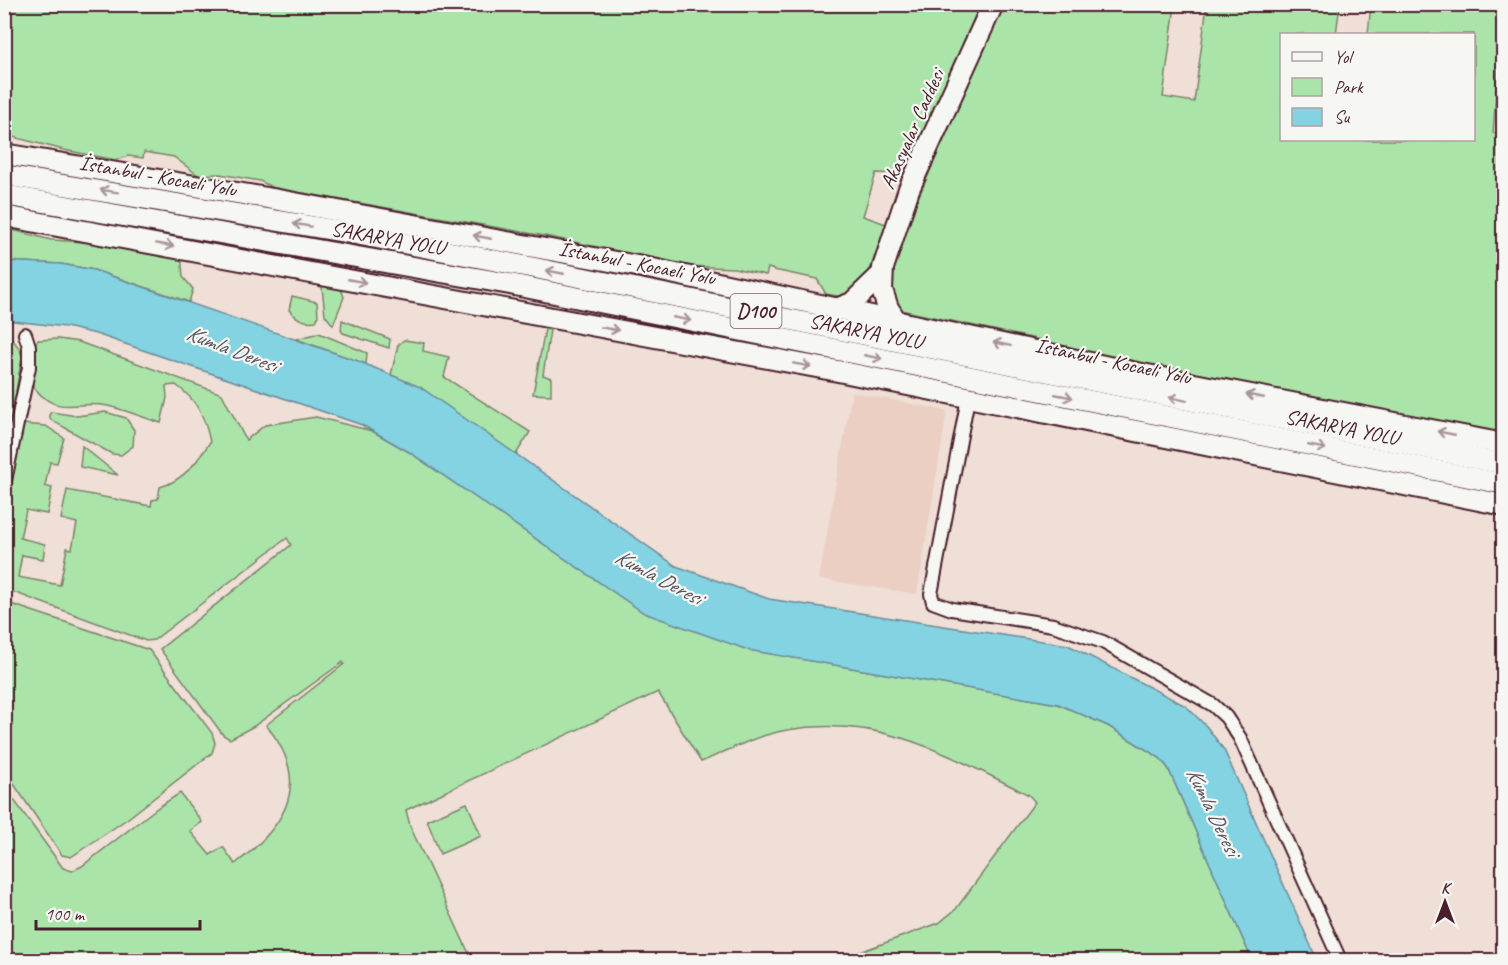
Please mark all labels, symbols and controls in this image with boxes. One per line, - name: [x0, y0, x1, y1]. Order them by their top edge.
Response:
- legend: [1280, 33, 1475, 141]
- text: Yol: [1334, 46, 1354, 68]
- street label: Akasyalar Caddesi: [874, 62, 951, 193]
- text: Park: [1334, 76, 1364, 98]
- text: Su: [1334, 106, 1350, 128]
- street label: İstanbul - Kocaeli Yolu: [78, 149, 240, 203]
- one-way arrow: [100, 186, 120, 197]
- street label: SAKARYA YOLU: [329, 215, 451, 261]
- one-way arrow: [292, 219, 312, 230]
- one-way arrow: [473, 231, 492, 242]
- street label: İstanbul - Kocaeli Yolu: [557, 235, 719, 291]
- one-way arrow: [155, 240, 175, 251]
- one-way arrow: [546, 265, 565, 277]
- one-way arrow: [347, 276, 366, 287]
- road number: D100: [730, 294, 782, 328]
- street label: SAKARYA YOLU: [807, 307, 929, 355]
- one-way arrow: [672, 314, 691, 325]
- water label: Kumla Deresi: [183, 319, 285, 381]
- one-way arrow: [600, 324, 620, 335]
- street label: İstanbul - Kocaeli Yolu: [1033, 332, 1195, 390]
- one-way arrow: [993, 338, 1012, 349]
- one-way arrow: [863, 352, 882, 363]
- one-way arrow: [792, 360, 811, 371]
- one-way arrow: [1245, 390, 1265, 401]
- one-way arrow: [1054, 391, 1073, 402]
- one-way arrow: [1169, 393, 1189, 404]
- street label: SAKARYA YOLU: [1283, 403, 1405, 451]
- one-way arrow: [1437, 427, 1456, 438]
- one-way arrow: [1307, 441, 1326, 453]
- water label: Kumla Deresi: [610, 542, 711, 614]
- water label: Kumla Deresi: [1180, 763, 1249, 864]
- north arrow: [1415, 872, 1475, 932]
- text: K: [1441, 878, 1453, 898]
- scale bar: [36, 893, 200, 931]
- text: 100 m: [45, 903, 86, 925]

